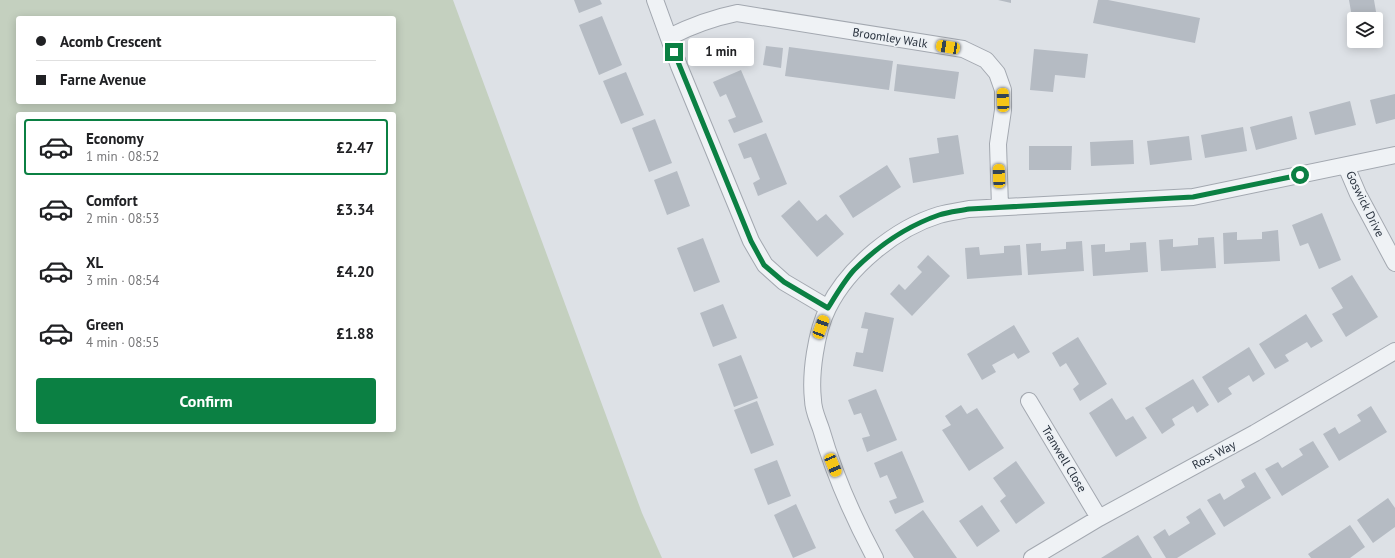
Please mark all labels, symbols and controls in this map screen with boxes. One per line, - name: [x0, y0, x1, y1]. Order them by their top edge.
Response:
- map controls: [1347, 12, 1383, 48]
- button: layers: [1347, 12, 1383, 48]
- street label: Broomley Walk: [851, 24, 929, 51]
- text: Acomb Crescent: [60, 32, 162, 51]
- callout: 1 min: [688, 38, 754, 66]
- car: [935, 39, 961, 55]
- route end: [665, 43, 683, 61]
- text: 1 min: [705, 43, 737, 60]
- text: Farne Avenue: [60, 70, 146, 89]
- car: [997, 88, 1009, 112]
- icon: car: [38, 129, 74, 165]
- text: Economy: [86, 129, 144, 148]
- text: £2.47: [336, 138, 374, 157]
- text: 1 min · 08:52: [86, 148, 159, 165]
- car: [993, 164, 1005, 188]
- route start: [1291, 166, 1309, 184]
- street label: Goswick Drive: [1343, 168, 1388, 239]
- icon: car: [38, 191, 74, 227]
- text: Comfort: [86, 191, 138, 210]
- text: £3.34: [336, 200, 374, 219]
- text: 2 min · 08:53: [86, 210, 159, 227]
- icon: car: [38, 253, 74, 289]
- text: XL: [86, 253, 103, 272]
- text: £4.20: [336, 262, 374, 281]
- text: 3 min · 08:54: [86, 272, 159, 289]
- car: [811, 314, 831, 340]
- icon: car: [38, 315, 74, 351]
- text: Green: [86, 315, 124, 334]
- text: £1.88: [336, 324, 374, 343]
- text: 4 min · 08:55: [86, 334, 159, 351]
- button: Confirm: [36, 378, 376, 424]
- street label: Tranwell Close: [1039, 423, 1090, 495]
- street label: Ross Way: [1189, 437, 1238, 472]
- car: [823, 452, 843, 478]

